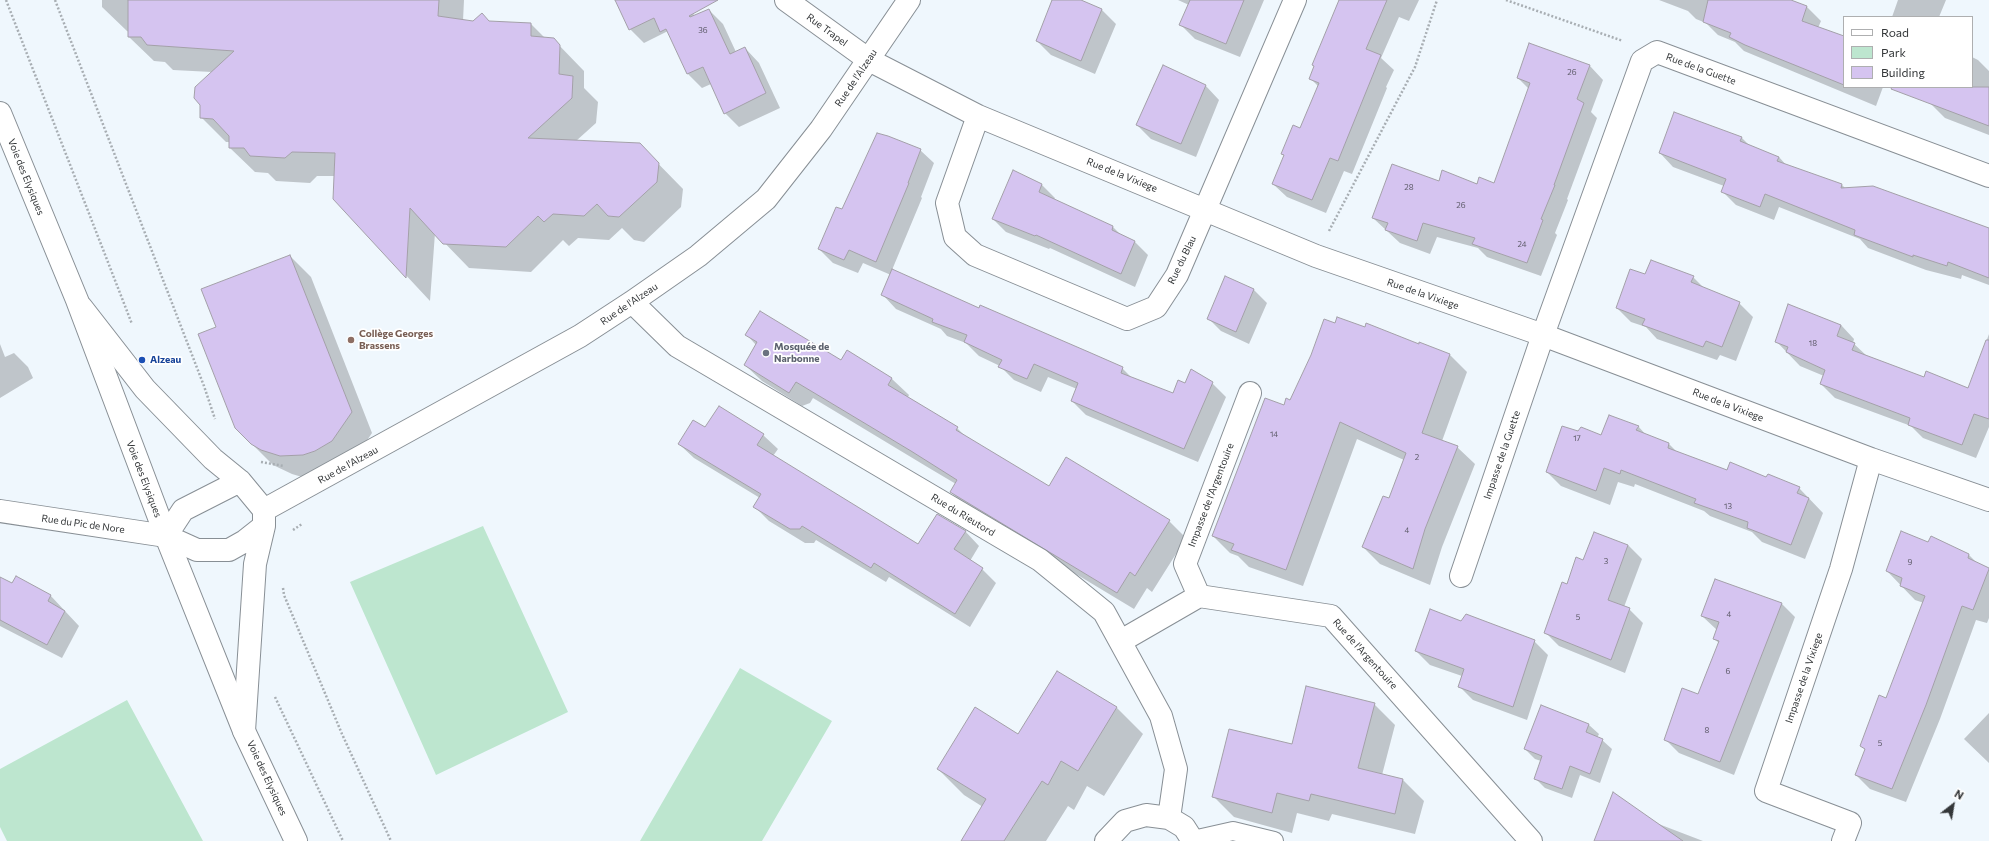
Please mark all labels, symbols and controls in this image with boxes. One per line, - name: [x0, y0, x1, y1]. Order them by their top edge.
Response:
- street label: Rue Trapel: [804, 11, 850, 49]
- legend: [1843, 16, 1973, 88]
- house number: 36: [698, 25, 708, 35]
- text: Road: [1881, 25, 1909, 39]
- text: Park: [1881, 45, 1906, 59]
- street label: Rue de l'Alzeau: [832, 47, 880, 109]
- street label: Rue de la Guette: [1664, 51, 1738, 87]
- text: Building: [1881, 65, 1925, 79]
- house number: 26: [1567, 67, 1577, 77]
- street label: Voie des Elysiques: [5, 137, 47, 217]
- street label: Rue de la Vixiege: [1085, 155, 1159, 195]
- house number: 28: [1404, 182, 1414, 192]
- house number: 26: [1456, 200, 1466, 210]
- street label: Rue du Blau: [1165, 234, 1199, 286]
- house number: 24: [1517, 239, 1527, 249]
- street label: Rue de la Vixiege: [1385, 276, 1461, 312]
- street label: Rue de l'Alzeau: [598, 280, 660, 328]
- place label: Collège Georges Brassens: [359, 328, 433, 352]
- marker: Collège Georges Brassens: [346, 335, 356, 345]
- house number: 18: [1809, 338, 1817, 348]
- place label: Mosquée de Narbonne: [774, 341, 829, 364]
- marker: Mosquée de Narbonne: [761, 348, 771, 358]
- place label: Alzeau: [150, 354, 181, 366]
- marker: Alzeau: [137, 355, 147, 365]
- street label: Rue de la Vixiege: [1691, 386, 1765, 424]
- street label: Impasse de la Guette: [1481, 409, 1523, 501]
- house number: 14: [1270, 429, 1278, 439]
- house number: 17: [1573, 433, 1581, 443]
- street label: Voie des Elysiques: [124, 439, 164, 519]
- street label: Impasse de l'Argentouire: [1186, 441, 1236, 549]
- street label: Rue de l'Alzeau: [316, 444, 380, 486]
- house number: 2: [1415, 452, 1419, 462]
- street label: Rue du Rieutord: [929, 491, 997, 539]
- house number: 13: [1724, 501, 1732, 511]
- street label: Rue du Pic de Nore: [41, 512, 125, 536]
- house number: 4: [1405, 525, 1409, 535]
- house number: 3: [1604, 556, 1608, 566]
- house number: 9: [1908, 557, 1912, 567]
- house number: 4: [1727, 609, 1731, 619]
- house number: 5: [1576, 612, 1580, 622]
- street label: Rue de l'Argentouire: [1330, 616, 1400, 692]
- street label: Impasse de la Vixiege: [1783, 631, 1825, 725]
- house number: 6: [1726, 666, 1730, 676]
- house number: 8: [1705, 725, 1709, 735]
- house number: 5: [1878, 738, 1882, 748]
- street label: Voie des Elysiques: [244, 739, 290, 817]
- north arrow: [1933, 785, 1973, 825]
- text: N: [1953, 787, 1966, 802]

